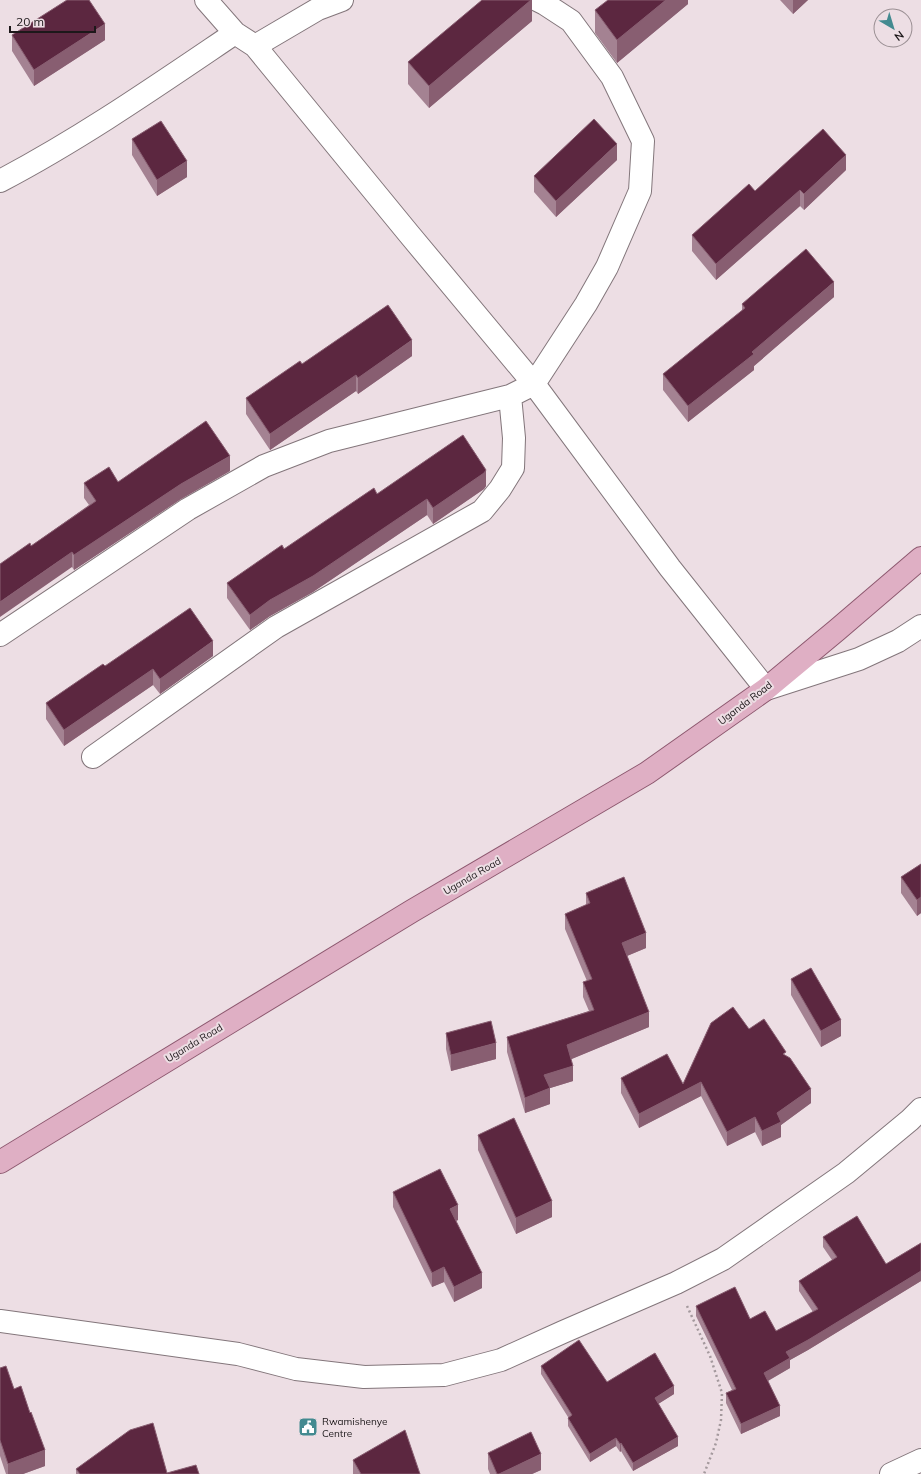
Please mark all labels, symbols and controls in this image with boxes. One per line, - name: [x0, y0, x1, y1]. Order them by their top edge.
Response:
- scale bar: [10, 8, 95, 34]
- north arrow: [873, 8, 913, 48]
- text: 20 m: [16, 14, 44, 29]
- text: N: [892, 28, 907, 44]
- street label: Uganda Road: [715, 678, 775, 728]
- street label: Uganda Road: [441, 854, 503, 898]
- street label: Uganda Road: [163, 1021, 225, 1065]
- place label: Rwamishenye Centre: [322, 1415, 387, 1440]
- public building icon: Rwamishenye Centre: [297, 1416, 319, 1438]

